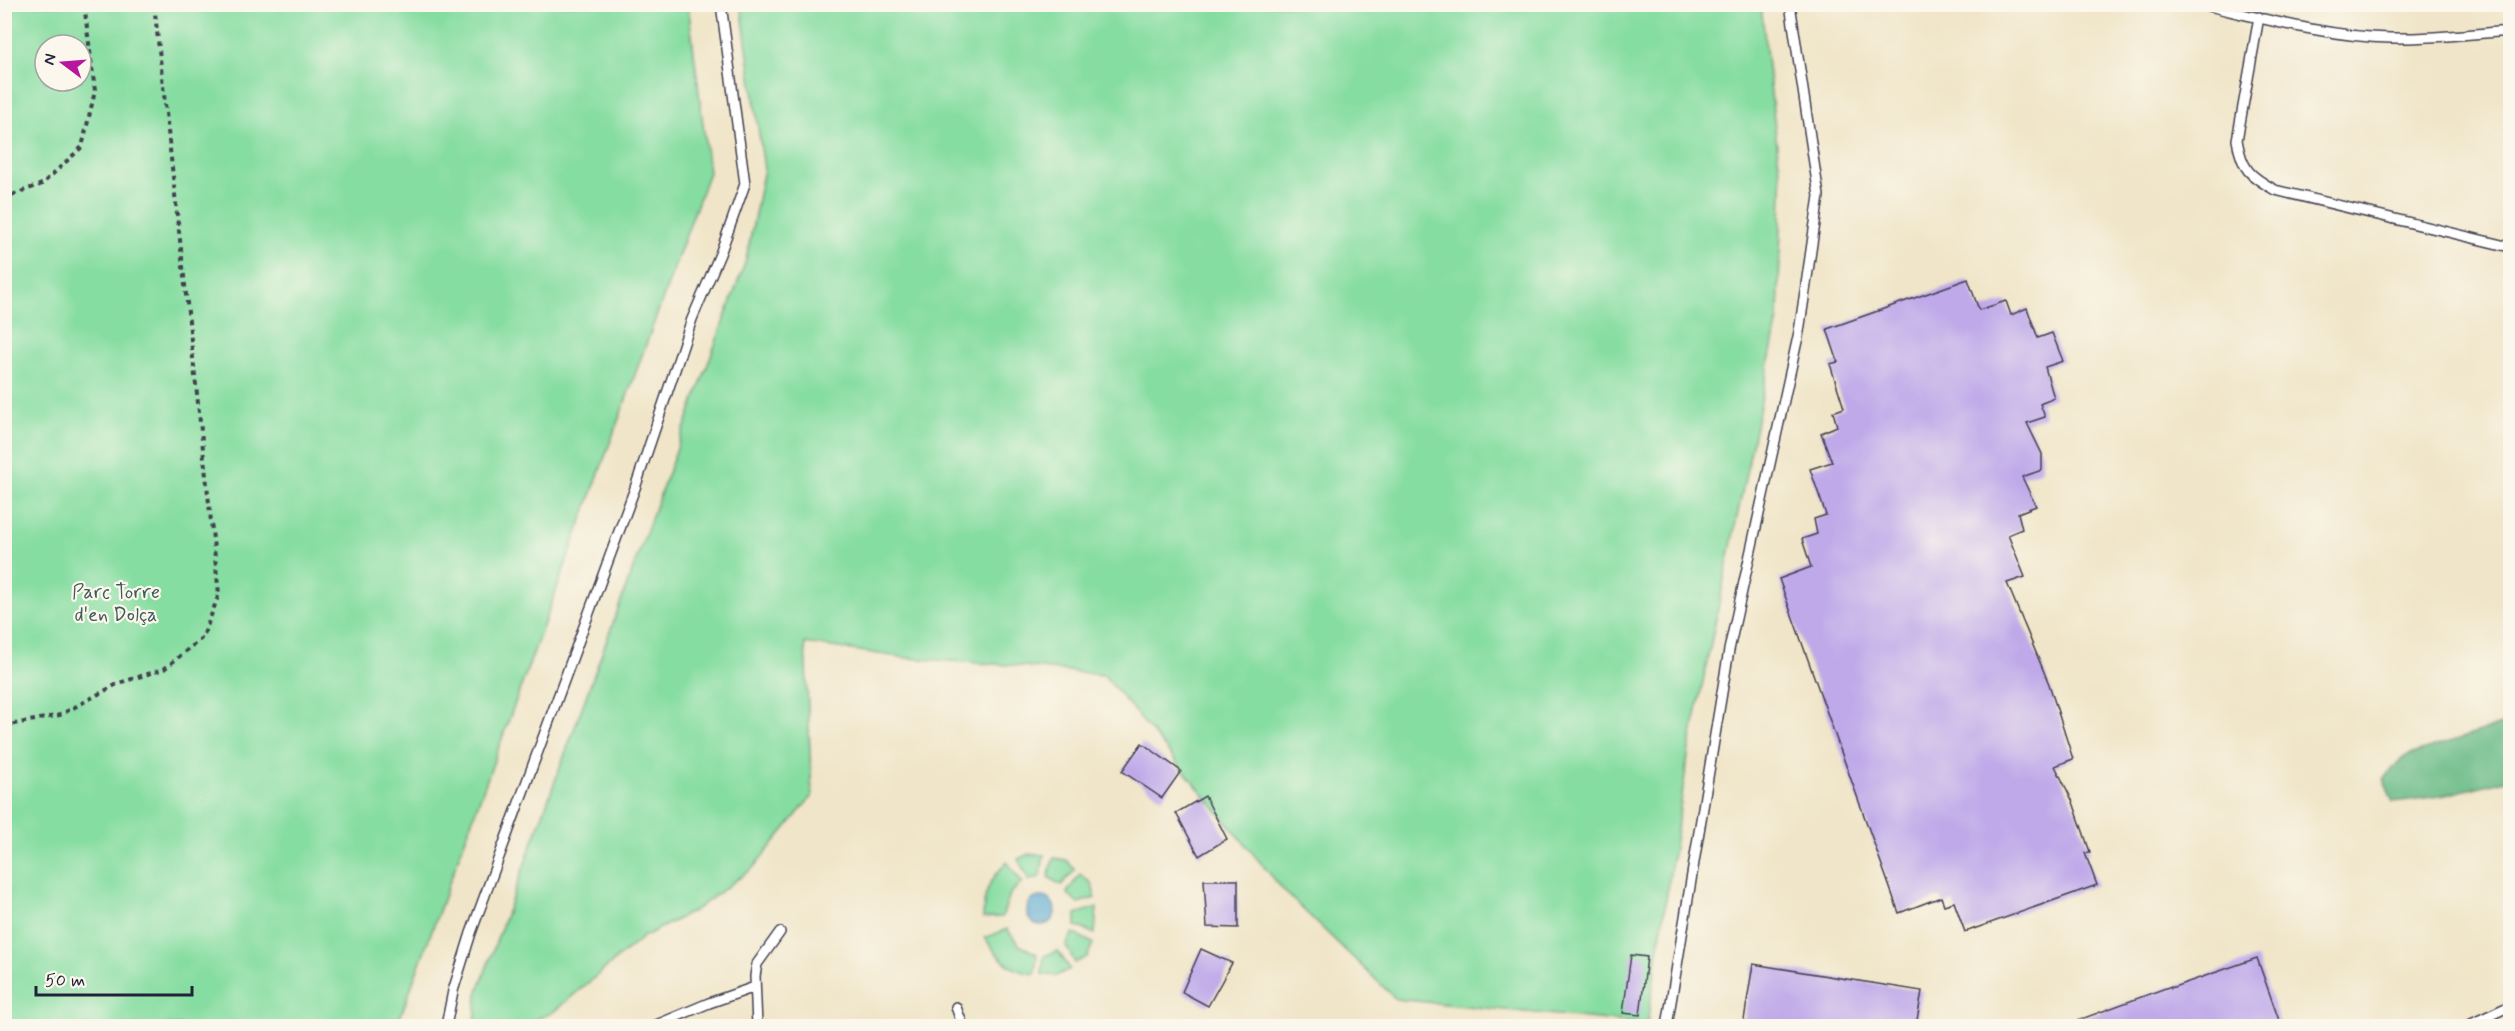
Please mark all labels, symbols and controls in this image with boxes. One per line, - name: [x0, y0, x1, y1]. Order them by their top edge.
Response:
- north arrow: [33, 33, 93, 93]
- text: N: [38, 51, 62, 67]
- park label: Parc Torre d'en Dolça: [72, 579, 160, 629]
- scale bar: [36, 959, 192, 997]
- text: 50 m: [45, 969, 85, 993]

